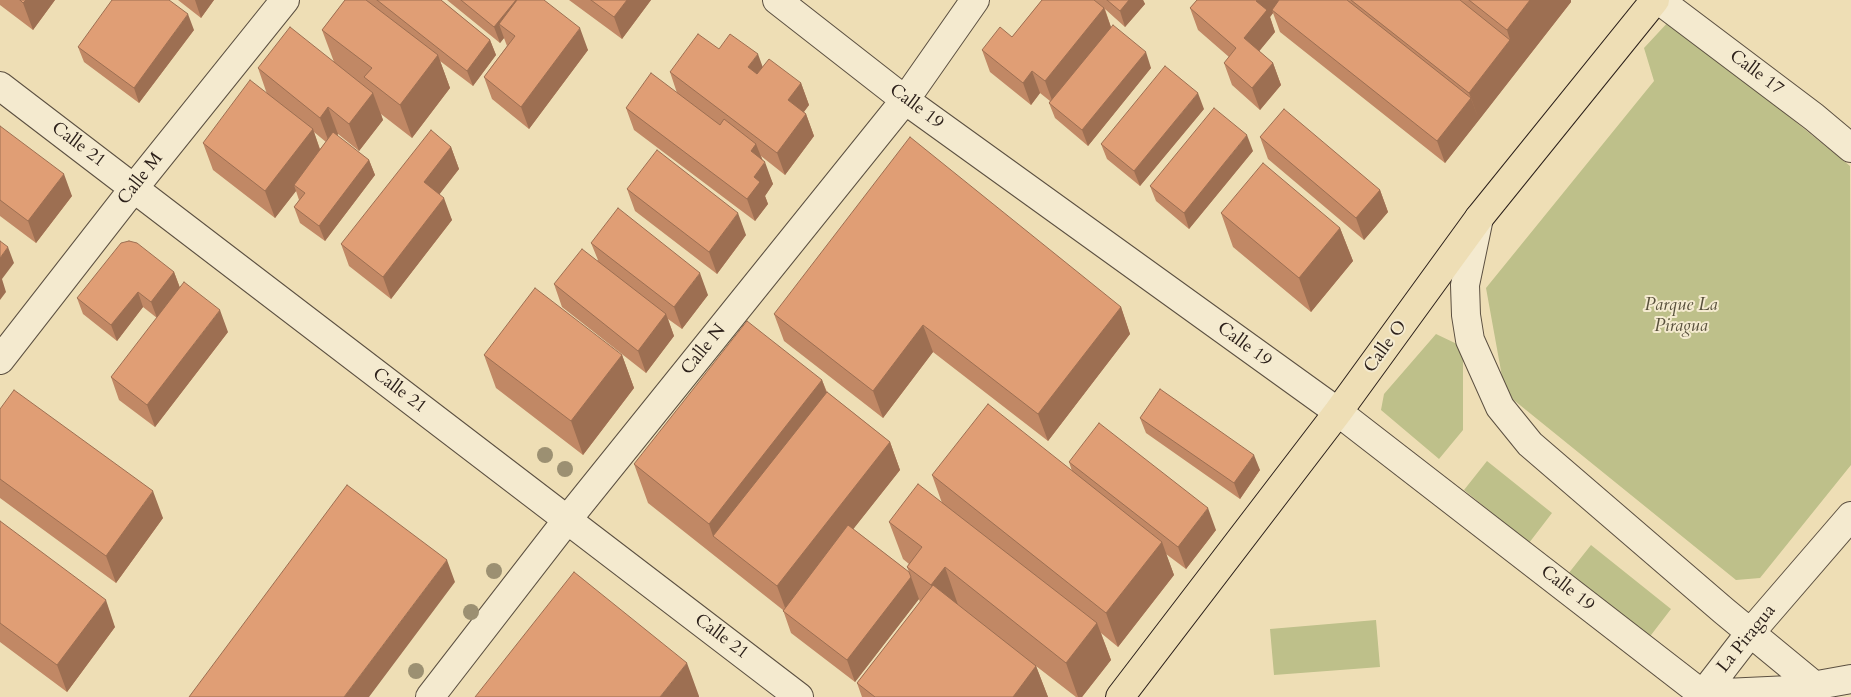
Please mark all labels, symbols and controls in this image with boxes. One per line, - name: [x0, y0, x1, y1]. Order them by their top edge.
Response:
- street label: Calle 17: [1725, 46, 1787, 100]
- street label: Calle 19: [885, 80, 947, 134]
- street label: Calle 21: [47, 118, 109, 172]
- street label: Calle M: [114, 148, 168, 210]
- park label: Parque La Piragua: [1644, 295, 1718, 338]
- street label: Calle O: [1360, 317, 1412, 377]
- street label: Calle 19: [1213, 318, 1275, 372]
- street label: Calle N: [677, 320, 731, 380]
- street label: Calle 21: [368, 364, 430, 418]
- street label: Calle 19: [1536, 561, 1598, 617]
- street label: La Piragua: [1713, 601, 1781, 677]
- street label: Calle 21: [690, 610, 752, 664]

